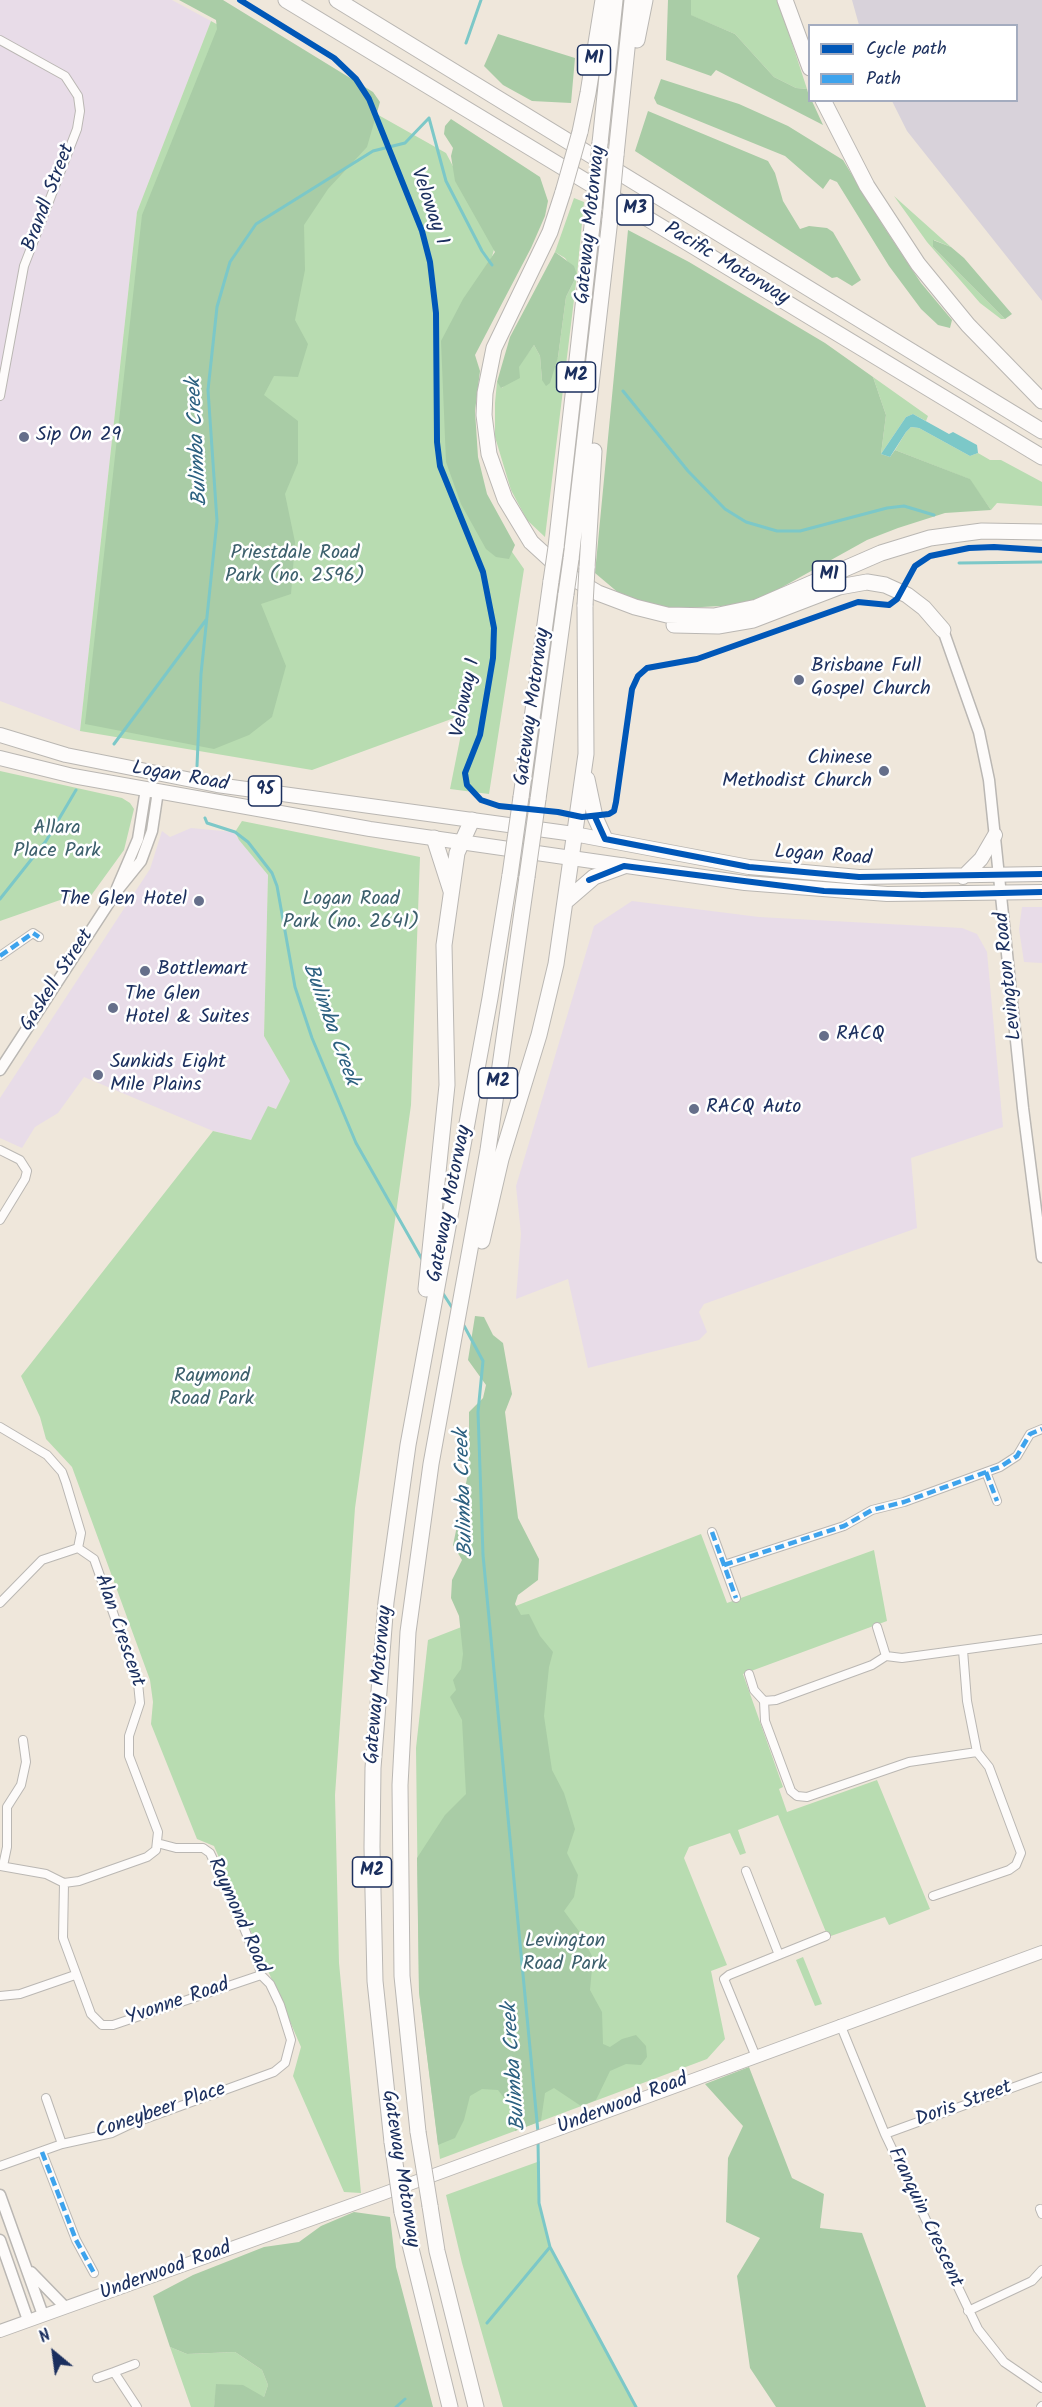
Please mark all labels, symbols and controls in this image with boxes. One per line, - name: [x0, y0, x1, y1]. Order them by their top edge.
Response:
- legend: [808, 24, 1018, 102]
- text: Cycle path: [866, 35, 947, 64]
- road number: M1: [578, 45, 610, 75]
- text: Path: [866, 65, 901, 94]
- street label: Brandl Street: [19, 141, 81, 255]
- street label: Gateway Motorway: [572, 145, 612, 305]
- street label: Veloway 1: [404, 165, 452, 249]
- road number: M3: [617, 195, 653, 225]
- street label: Pacific Motorway: [659, 218, 793, 312]
- road number: M2: [556, 362, 596, 392]
- water label: Bulimba Creek: [183, 377, 215, 507]
- place label: Sip On 29: [36, 425, 121, 449]
- marker: Sip On 29: [17, 430, 31, 444]
- park label: Priestdale Road Park (no. 2596): [225, 543, 365, 590]
- road number: M1: [812, 561, 846, 591]
- street label: Gateway Motorway: [511, 627, 557, 787]
- street label: Veloway 1: [447, 656, 487, 740]
- place label: Brisbane Full Gospel Church: [811, 656, 931, 703]
- marker: Brisbane Full Gospel Church: [792, 673, 806, 687]
- place label: Chinese Methodist Church: [722, 748, 872, 795]
- street label: Logan Road: [130, 758, 230, 798]
- marker: Chinese Methodist Church: [877, 764, 891, 778]
- road number: 95: [248, 776, 282, 806]
- park label: Allara Place Park: [13, 818, 101, 865]
- street label: Logan Road: [773, 842, 873, 872]
- place label: The Glen Hotel: [60, 889, 187, 913]
- park label: Logan Road Park (no. 2641): [283, 889, 419, 936]
- marker: The Glen Hotel: [192, 894, 206, 908]
- street label: Levington Road: [991, 911, 1029, 1041]
- street label: Gaskell Street: [16, 925, 100, 1037]
- place label: Bottlemart: [157, 959, 248, 983]
- water label: Bulimba Creek: [295, 961, 363, 1089]
- marker: Bottlemart: [138, 964, 152, 978]
- place label: The Glen Hotel & Suites: [125, 984, 249, 1031]
- marker: The Glen Hotel & Suites: [106, 1001, 120, 1015]
- place label: RACQ: [836, 1024, 885, 1048]
- marker: RACQ: [817, 1029, 831, 1043]
- place label: Sunkids Eight Mile Plains: [110, 1052, 226, 1099]
- marker: Sunkids Eight Mile Plains: [91, 1068, 105, 1082]
- road number: M2: [478, 1068, 518, 1098]
- place label: RACQ Auto: [706, 1097, 801, 1121]
- marker: RACQ Auto: [687, 1102, 701, 1116]
- street label: Gateway Motorway: [424, 1124, 478, 1284]
- park label: Raymond Road Park: [170, 1366, 254, 1413]
- water label: Bulimba Creek: [451, 1429, 481, 1557]
- street label: Alan Crescent: [88, 1572, 148, 1690]
- street label: Gateway Motorway: [361, 1605, 399, 1765]
- street label: Raymond Road: [201, 1854, 273, 1978]
- road number: M2: [352, 1857, 392, 1887]
- park label: Levington Road Park: [523, 1931, 607, 1978]
- street label: Yvonne Road: [123, 1974, 233, 2032]
- water label: Bulimba Creek: [499, 2002, 533, 2132]
- street label: Underwood Road: [554, 2069, 692, 2141]
- street label: Doris Street: [913, 2077, 1015, 2133]
- street label: Coneybeer Place: [93, 2078, 229, 2146]
- street label: Gateway Motorway: [375, 2089, 423, 2249]
- street label: Franquin Crescent: [881, 2144, 967, 2292]
- street label: Underwood Road: [97, 2237, 235, 2307]
- north arrow: [24, 2323, 84, 2383]
- text: N: [35, 2323, 56, 2350]

